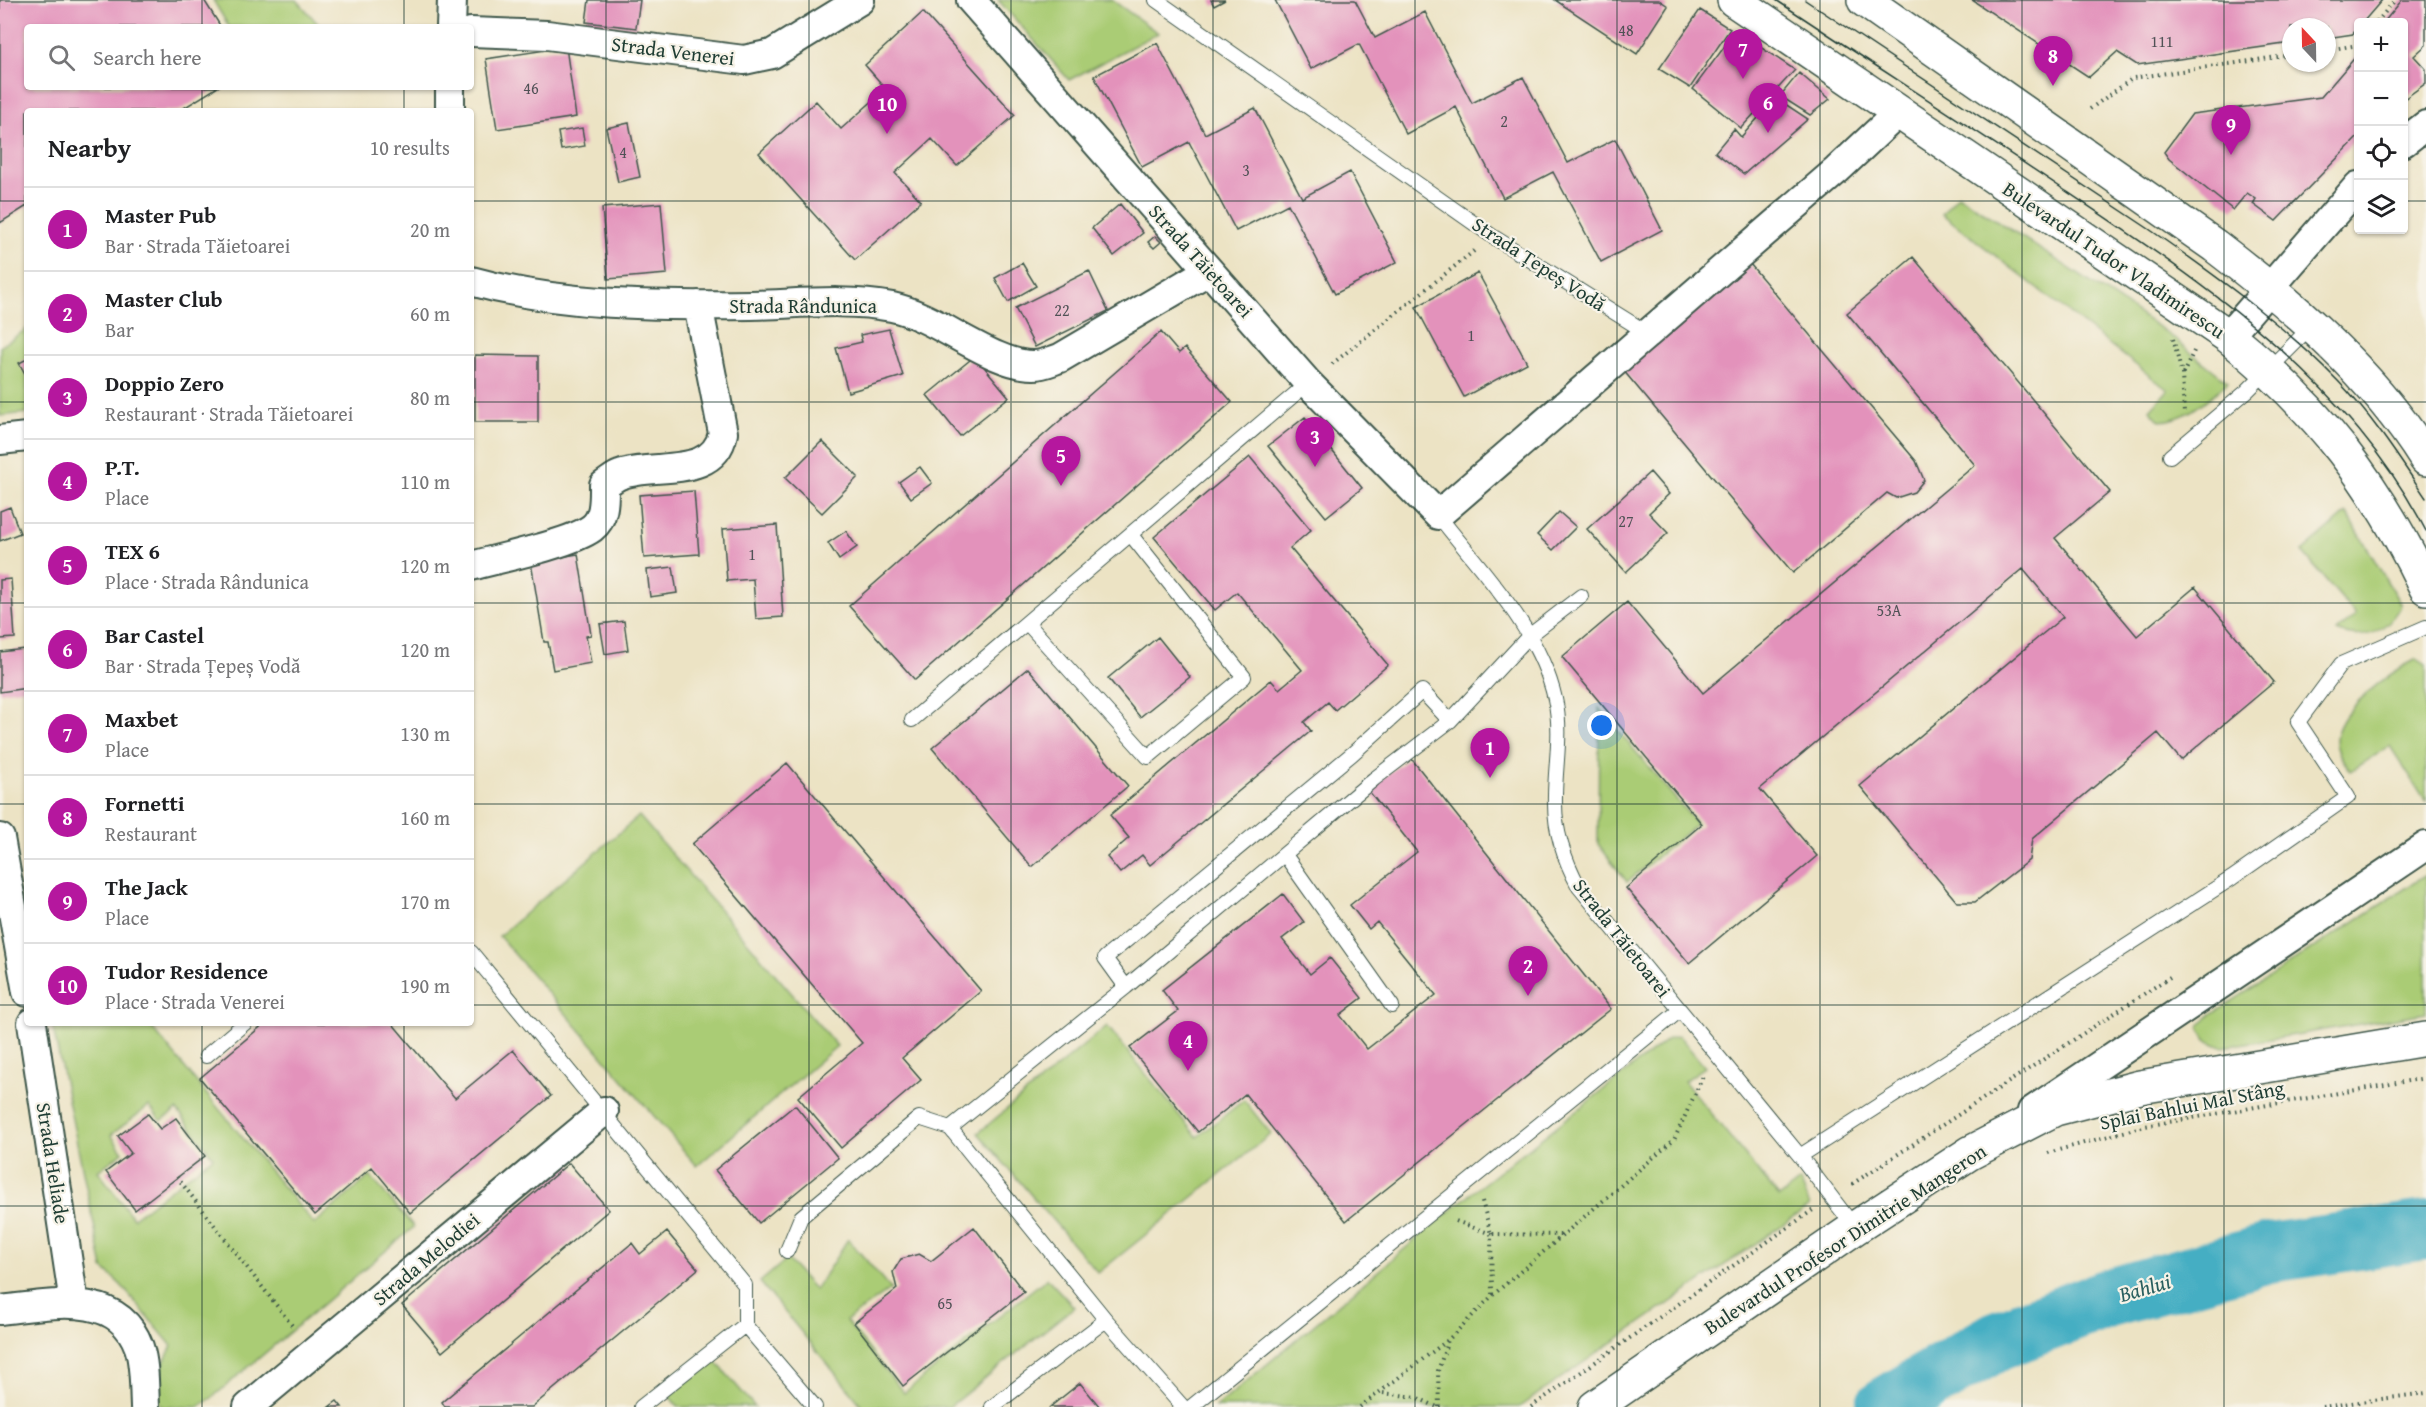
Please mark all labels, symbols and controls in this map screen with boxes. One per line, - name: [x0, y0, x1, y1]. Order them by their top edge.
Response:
- house number: 48: [1618, 18, 1634, 42]
- north arrow: [2282, 18, 2336, 72]
- map controls: [2354, 18, 2408, 234]
- button: +: [2354, 18, 2408, 72]
- search box: [24, 24, 474, 90]
- street label: Strada Venerei: [610, 29, 737, 72]
- pin: 7: [1724, 29, 1762, 79]
- house number: 111: [2150, 29, 2174, 53]
- pin: 8: [2034, 36, 2072, 86]
- icon: search: [45, 41, 78, 74]
- text: Search here: [93, 41, 202, 73]
- button: −: [2354, 72, 2408, 126]
- house number: 46: [523, 76, 539, 100]
- pin: 10: [868, 84, 906, 134]
- pin: 6: [1748, 84, 1788, 133]
- pin: 9: [2212, 106, 2250, 155]
- house number: 2: [1500, 109, 1508, 133]
- button: locate: [2354, 126, 2408, 180]
- text: Nearby: [48, 128, 131, 167]
- text: 10 results: [370, 133, 450, 162]
- house number: 4: [619, 140, 627, 164]
- house number: 3: [1242, 158, 1250, 182]
- street label: Bulevardul Tudor Vladimirescu: [1997, 174, 2231, 345]
- button: layers: [2354, 180, 2408, 234]
- street label: Strada Tăietoarei: [1142, 197, 1261, 324]
- text: Master Pub: [105, 199, 216, 231]
- street label: Strada Țepeș Vodă: [1467, 209, 1612, 318]
- text: 1: [62, 215, 73, 244]
- text: 20 m: [410, 215, 450, 244]
- text: Bar · Strada Tăietoarei: [105, 231, 290, 260]
- text: Master Club: [105, 283, 223, 315]
- street label: Strada Rândunica: [729, 291, 877, 320]
- house number: 22: [1054, 298, 1070, 322]
- text: 2: [62, 299, 73, 328]
- text: 60 m: [410, 299, 450, 328]
- text: Bar: [105, 315, 134, 344]
- house number: 1: [1467, 323, 1475, 347]
- text: Doppio Zero: [105, 367, 224, 399]
- text: 3: [62, 383, 73, 412]
- text: 80 m: [410, 383, 450, 412]
- text: Restaurant · Strada Tăietoarei: [105, 399, 353, 428]
- pin: 3: [1296, 418, 1334, 467]
- pin: 5: [1042, 436, 1080, 486]
- text: P.T.: [105, 451, 140, 483]
- text: 4: [62, 467, 73, 496]
- text: 110 m: [400, 467, 450, 496]
- text: Place: [105, 483, 149, 512]
- house number: 27: [1618, 509, 1634, 533]
- text: TEX 6: [105, 535, 160, 567]
- house number: 1: [748, 542, 756, 566]
- text: 5: [62, 551, 73, 580]
- text: 120 m: [400, 551, 450, 580]
- text: Place · Strada Rândunica: [105, 567, 309, 596]
- house number: 53A: [1876, 598, 1902, 622]
- text: Bar Castel: [105, 619, 204, 651]
- text: 6: [62, 635, 73, 664]
- text: 120 m: [400, 635, 450, 664]
- text: Bar · Strada Țepeș Vodă: [105, 651, 300, 680]
- text: Maxbet: [105, 703, 178, 735]
- your location: [1587, 711, 1616, 740]
- text: 7: [62, 719, 73, 748]
- text: 130 m: [400, 719, 450, 748]
- pin: 1: [1470, 728, 1510, 778]
- text: Place: [105, 735, 149, 764]
- text: Fornetti: [105, 787, 185, 819]
- text: 8: [62, 803, 73, 832]
- text: 160 m: [400, 803, 450, 832]
- text: Restaurant: [105, 819, 197, 848]
- text: The Jack: [105, 871, 188, 903]
- street label: Strada Tăietoarei: [1567, 872, 1678, 1004]
- text: 9: [62, 887, 73, 916]
- text: 170 m: [400, 887, 450, 916]
- text: Place: [105, 903, 149, 932]
- pin: 2: [1508, 946, 1547, 996]
- text: Tudor Residence: [105, 955, 268, 987]
- text: 10: [57, 971, 78, 1000]
- text: 190 m: [400, 971, 450, 1000]
- text: Place · Strada Venerei: [105, 987, 285, 1016]
- pin: 4: [1168, 1022, 1208, 1071]
- street label: Splai Bahlui Mal Stâng: [2097, 1072, 2287, 1137]
- street label: Strada Heliade: [30, 1100, 77, 1226]
- street label: Bulevardul Profesor Dimitrie Mangeron: [1698, 1136, 1992, 1341]
- street label: Strada Melodiei: [366, 1205, 486, 1312]
- water label: Bahlui: [2115, 1265, 2175, 1310]
- house number: 65: [937, 1291, 953, 1315]

